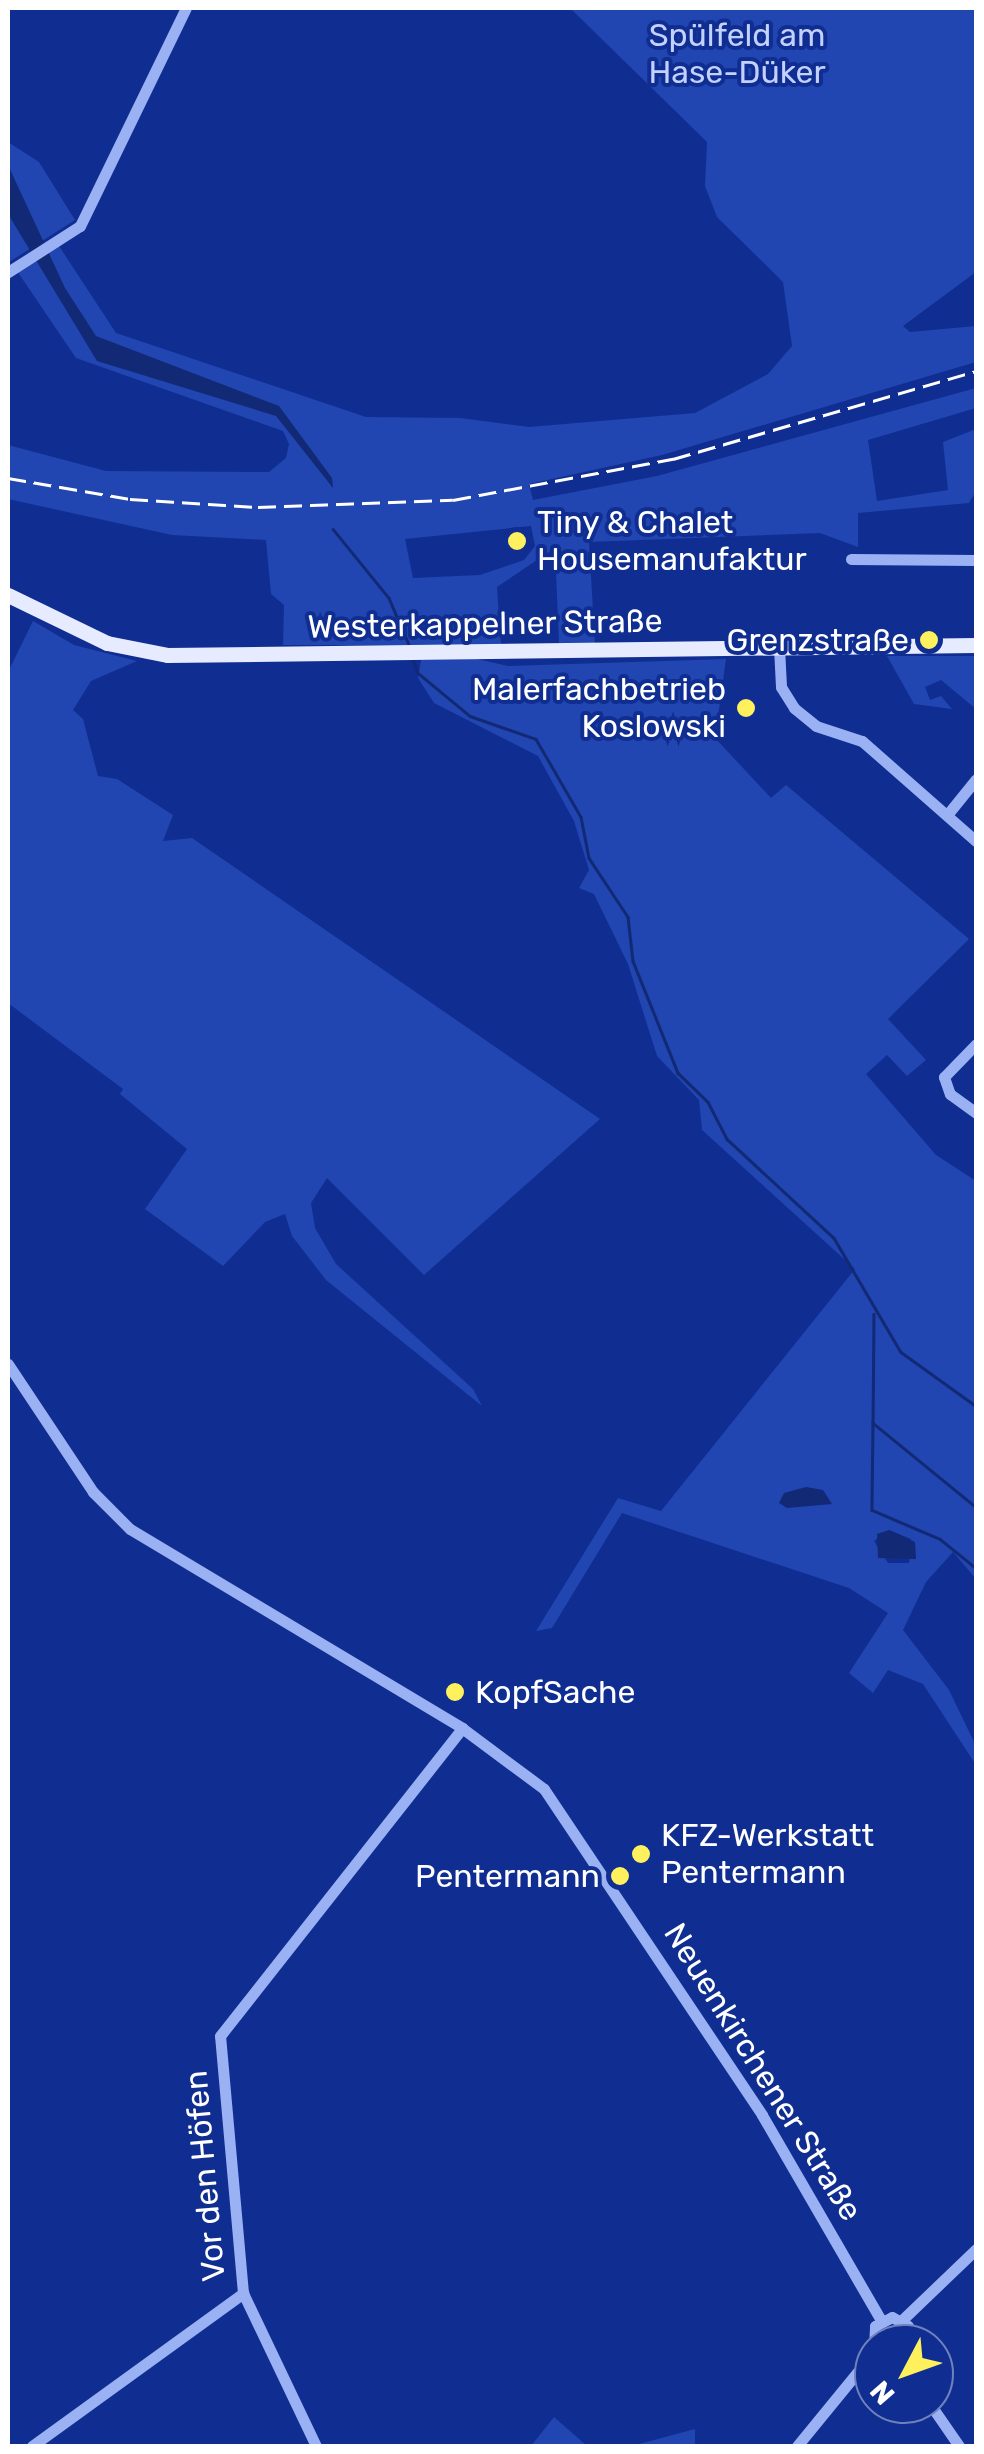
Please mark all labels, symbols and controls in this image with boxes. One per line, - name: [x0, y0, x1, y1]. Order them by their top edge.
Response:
- park label: Spülfeld am Hase-Düker: [648, 17, 826, 92]
- place label: Tiny & Chalet Housemanufaktur: [537, 504, 807, 579]
- marker: Tiny & Chalet Housemanufaktur: [506, 530, 528, 552]
- street label: Westerkappelner Straße: [307, 602, 663, 646]
- place label: Grenzstraße: [727, 621, 909, 659]
- marker: Grenzstraße: [918, 629, 940, 651]
- place label: Malerfachbetrieb Koslowski: [472, 671, 726, 746]
- marker: Malerfachbetrieb Koslowski: [735, 697, 757, 719]
- place label: KopfSache: [475, 1673, 635, 1711]
- marker: KopfSache: [444, 1681, 466, 1703]
- place label: KFZ-Werkstatt Pentermann: [661, 1817, 874, 1892]
- marker: KFZ-Werkstatt Pentermann: [630, 1843, 652, 1865]
- place label: Pentermann: [415, 1857, 600, 1895]
- marker: Pentermann: [609, 1865, 631, 1887]
- street label: Neuenkirchener Straße: [656, 1916, 870, 2228]
- street label: Vor den Höfen: [177, 2069, 233, 2283]
- north arrow: [854, 2324, 954, 2424]
- text: N: [863, 2374, 902, 2411]

